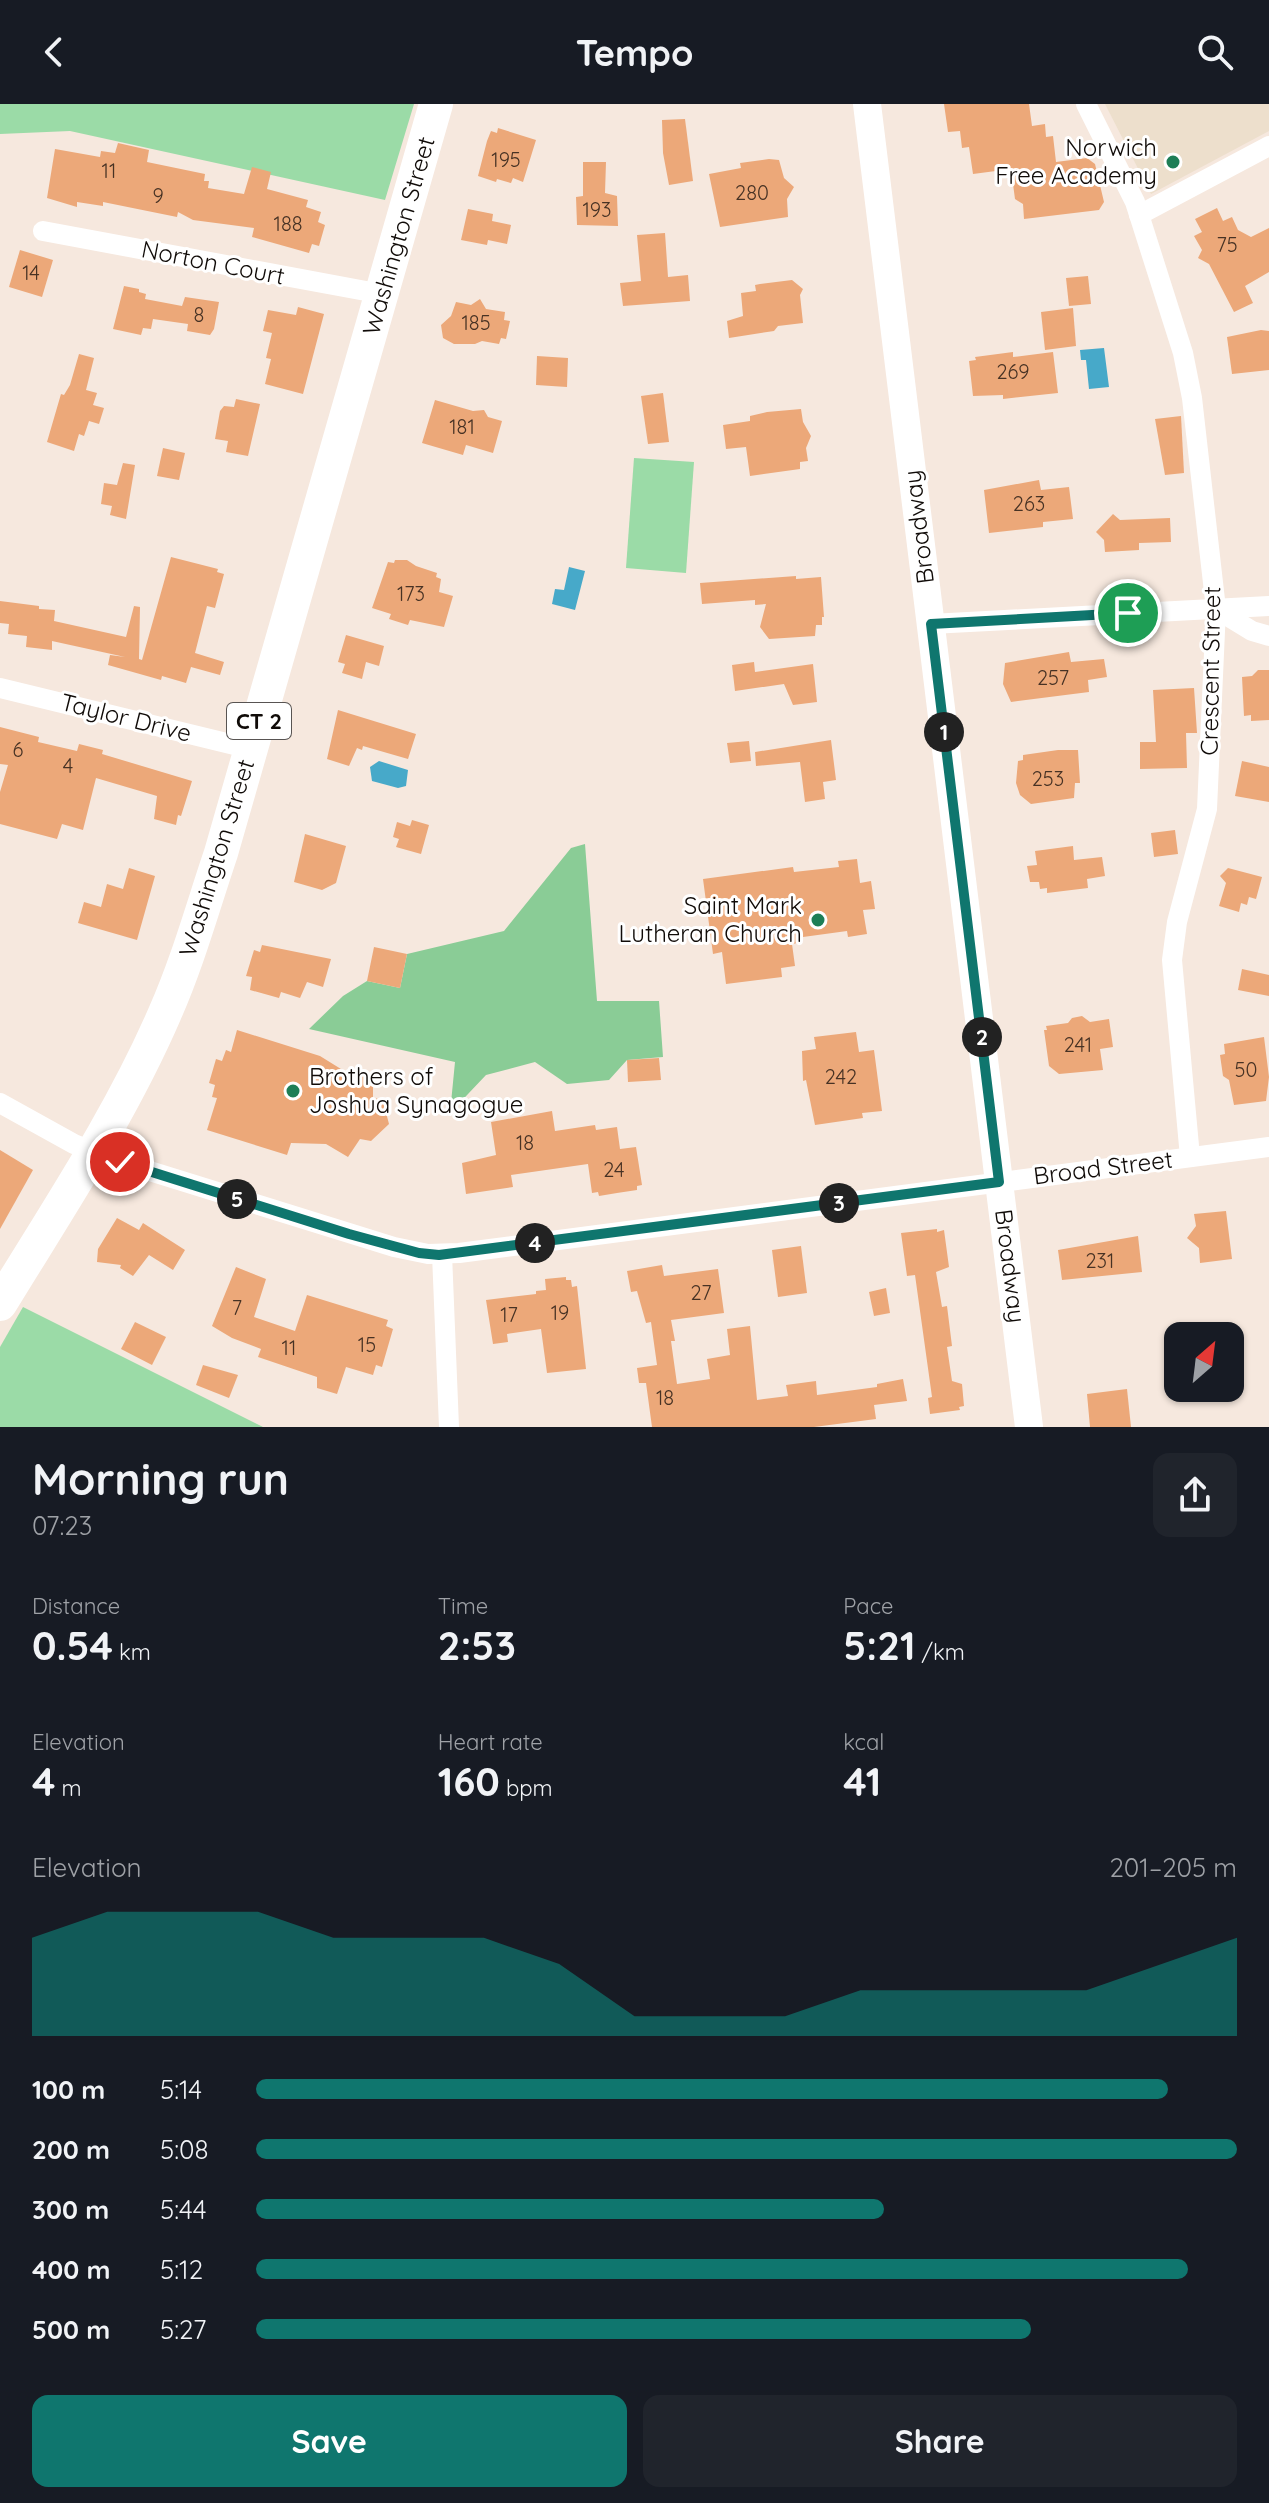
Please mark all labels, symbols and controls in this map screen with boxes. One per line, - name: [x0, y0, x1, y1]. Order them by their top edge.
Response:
- icon: back: [32, 30, 76, 74]
- text: Tempo: [576, 30, 693, 75]
- icon: search: [1193, 30, 1237, 74]
- place label: Norwich Free Academy: [995, 132, 1157, 190]
- street label: Washington Street: [355, 133, 441, 338]
- house number: 195: [491, 147, 521, 172]
- marker: Norwich Free Academy: [1164, 153, 1182, 171]
- house number: 11: [102, 158, 116, 183]
- house number: 280: [735, 180, 769, 205]
- house number: 9: [152, 183, 164, 208]
- house number: 193: [582, 197, 612, 222]
- house number: 188: [274, 211, 303, 236]
- house number: 75: [1216, 232, 1238, 257]
- street label: Norton Court: [139, 233, 287, 291]
- house number: 14: [22, 260, 40, 285]
- house number: 8: [194, 302, 204, 327]
- house number: 185: [461, 310, 491, 335]
- house number: 269: [997, 359, 1030, 384]
- house number: 181: [449, 414, 475, 439]
- street label: Broadway: [896, 469, 940, 586]
- house number: 263: [1013, 491, 1045, 516]
- pin: [1094, 579, 1162, 647]
- house number: 173: [397, 581, 425, 606]
- street label: Crescent Street: [1194, 586, 1226, 756]
- icon: arrive: [1106, 591, 1150, 635]
- house number: 257: [1037, 665, 1069, 690]
- street label: Taylor Drive: [58, 686, 195, 748]
- road number: CT 2: [227, 703, 291, 739]
- pin: 1: [924, 712, 964, 752]
- text: 1: [940, 718, 948, 746]
- house number: 6: [13, 737, 24, 762]
- house number: 4: [63, 753, 73, 778]
- street label: Washington Street: [172, 755, 260, 960]
- house number: 253: [1032, 766, 1064, 791]
- place label: Saint Mark Lutheran Church: [619, 890, 802, 948]
- marker: Saint Mark Lutheran Church: [809, 911, 827, 929]
- pin: 2: [962, 1017, 1002, 1057]
- text: 2: [976, 1023, 988, 1051]
- house number: 241: [1064, 1032, 1092, 1057]
- house number: 50: [1235, 1057, 1257, 1082]
- place label: Brothers of Joshua Synagogue: [309, 1061, 523, 1119]
- house number: 242: [825, 1064, 857, 1089]
- marker: Brothers of Joshua Synagogue: [284, 1082, 302, 1100]
- pin: [86, 1128, 154, 1196]
- house number: 18: [516, 1130, 534, 1155]
- icon: check: [98, 1140, 142, 1184]
- street label: Broad Street: [1032, 1144, 1174, 1190]
- house number: 24: [603, 1157, 625, 1182]
- pin: 5: [217, 1179, 257, 1219]
- pin: 3: [819, 1183, 859, 1223]
- text: 5: [231, 1185, 243, 1213]
- text: 3: [833, 1189, 845, 1217]
- street label: Broadway: [989, 1207, 1033, 1324]
- pin: 4: [515, 1223, 555, 1263]
- text: 4: [529, 1229, 541, 1257]
- house number: 231: [1086, 1248, 1114, 1273]
- house number: 27: [691, 1280, 711, 1305]
- house number: 7: [232, 1295, 242, 1320]
- house number: 19: [551, 1300, 569, 1325]
- house number: 17: [500, 1302, 518, 1327]
- north arrow: [1164, 1322, 1244, 1402]
- map controls: [1164, 1322, 1244, 1402]
- house number: 15: [358, 1332, 376, 1357]
- house number: 11: [282, 1335, 296, 1360]
- house number: 18: [656, 1385, 674, 1410]
- text: Morning run: [32, 1451, 289, 1506]
- button: share: [1153, 1453, 1237, 1537]
- text: 07:23: [32, 1509, 92, 1542]
- text: Distance: [32, 1592, 120, 1620]
- text: Time: [438, 1592, 488, 1620]
- text: Pace: [843, 1592, 894, 1620]
- text: 0.54: [32, 1620, 113, 1670]
- text: 2:53: [438, 1620, 516, 1670]
- text: 5:21: [843, 1620, 916, 1670]
- text: km: [113, 1638, 151, 1666]
- text: /km: [916, 1638, 965, 1666]
- text: Elevation: [32, 1728, 125, 1756]
- text: Heart rate: [438, 1728, 543, 1756]
- text: kcal: [843, 1728, 884, 1756]
- text: 4: [32, 1756, 56, 1806]
- text: 160: [438, 1756, 500, 1806]
- text: 41: [843, 1756, 881, 1806]
- text: m: [56, 1774, 82, 1802]
- text: bpm: [500, 1774, 553, 1802]
- text: Elevation: [32, 1851, 142, 1884]
- text: 201–205 m: [1109, 1851, 1237, 1884]
- text: 100 m: [32, 2073, 105, 2106]
- text: 5:14: [160, 2073, 202, 2106]
- text: 200 m: [32, 2133, 110, 2166]
- text: 5:08: [160, 2133, 209, 2166]
- text: 300 m: [32, 2193, 109, 2226]
- text: 5:44: [160, 2193, 206, 2226]
- text: 400 m: [32, 2253, 110, 2286]
- text: 5:12: [160, 2253, 203, 2286]
- text: 500 m: [32, 2313, 110, 2346]
- text: 5:27: [160, 2313, 206, 2346]
- button: Save: [32, 2395, 627, 2487]
- button: Share: [643, 2395, 1237, 2487]

